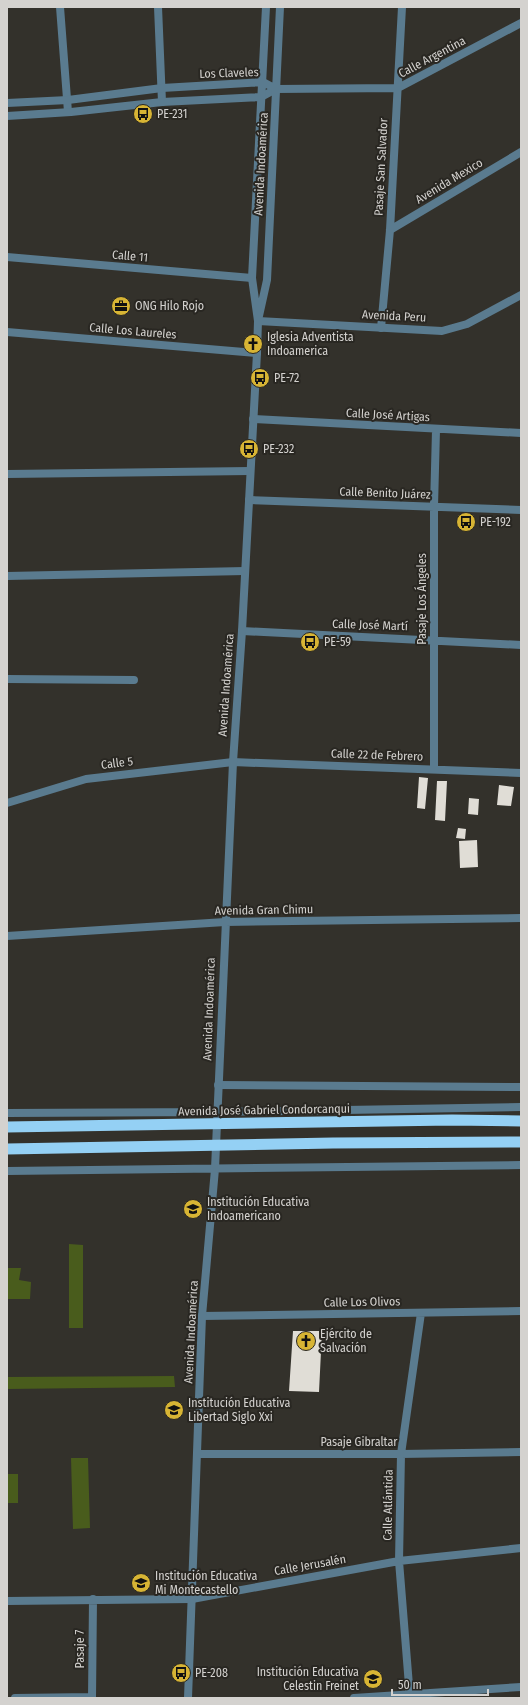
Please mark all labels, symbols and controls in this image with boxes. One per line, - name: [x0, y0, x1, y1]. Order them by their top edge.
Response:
- street label: Calle Argentina: [396, 33, 468, 81]
- street label: Los Claveles: [199, 65, 259, 81]
- bus stop icon: PE-231: [132, 103, 154, 125]
- place label: PE-231: [157, 107, 187, 121]
- street label: Avenida Indoamérica: [251, 112, 271, 216]
- street label: Pasaje San Salvador: [371, 117, 391, 216]
- street label: Avenida Mexico: [413, 155, 485, 207]
- street label: Calle 11: [111, 247, 149, 265]
- office icon: ONG Hilo Rojo: [110, 295, 132, 317]
- place label: ONG Hilo Rojo: [135, 299, 204, 313]
- street label: Avenida Peru: [362, 307, 426, 325]
- street label: Calle Los Laureles: [89, 320, 177, 342]
- place label: Iglesia Adventista Indoamerica: [267, 330, 354, 358]
- church icon: Iglesia Adventista Indoamerica: [242, 333, 264, 355]
- bus stop icon: PE-72: [249, 367, 271, 389]
- place label: PE-72: [274, 371, 299, 385]
- street label: Calle José Artigas: [346, 406, 430, 424]
- bus stop icon: PE-232: [238, 438, 260, 460]
- place label: PE-232: [263, 442, 294, 456]
- street label: Calle Benito Juárez: [339, 484, 431, 502]
- bus stop icon: PE-192: [455, 511, 477, 533]
- place label: PE-192: [480, 515, 511, 529]
- street label: Pasaje Los Ángeles: [414, 553, 429, 645]
- street label: Calle José Martí: [332, 617, 408, 633]
- bus stop icon: PE-59: [299, 631, 321, 653]
- street label: Avenida Indoamérica: [215, 633, 237, 737]
- place label: PE-59: [324, 635, 351, 649]
- street label: Calle 22 de Febrero: [331, 746, 423, 764]
- street label: Calle 5: [100, 754, 134, 772]
- street label: Avenida Gran Chimu: [215, 902, 313, 918]
- street label: Avenida Indoamérica: [200, 957, 218, 1061]
- street label: Avenida José Gabriel Condorcanqui: [178, 1102, 350, 1118]
- place label: Institución Educativa Indoamericano: [207, 1195, 309, 1223]
- school or university icon: Institución Educativa Indoamericano: [182, 1198, 204, 1220]
- street label: Avenida Indoamérica: [181, 1280, 201, 1384]
- street label: Calle Los Olivos: [324, 1294, 400, 1310]
- place label: Ejército de Salvación: [320, 1327, 372, 1355]
- church icon: Ejército de Salvación: [295, 1330, 317, 1352]
- place label: Institución Educativa Libertad Siglo Xxi: [188, 1396, 290, 1424]
- school or university icon: Institución Educativa Libertad Siglo Xxi: [163, 1399, 185, 1421]
- street label: Pasaje Gibraltar: [321, 1435, 398, 1449]
- street label: Calle Atlántida: [380, 1469, 396, 1541]
- street label: Calle Jerusalén: [273, 1552, 347, 1578]
- place label: Institución Educativa Mi Montecastello: [155, 1569, 257, 1597]
- school or university icon: Institución Educativa Mi Montecastello: [130, 1572, 152, 1594]
- street label: Pasaje 7: [73, 1629, 87, 1668]
- bus stop icon: PE-208: [170, 1662, 192, 1684]
- place label: Institución Educativa Celestin Freinet: [257, 1665, 359, 1693]
- place label: PE-208: [195, 1666, 228, 1680]
- school or university icon: Institución Educativa Celestin Freinet: [362, 1668, 384, 1690]
- scale bar: [392, 1671, 488, 1697]
- text: 50 m: [398, 1678, 422, 1692]

